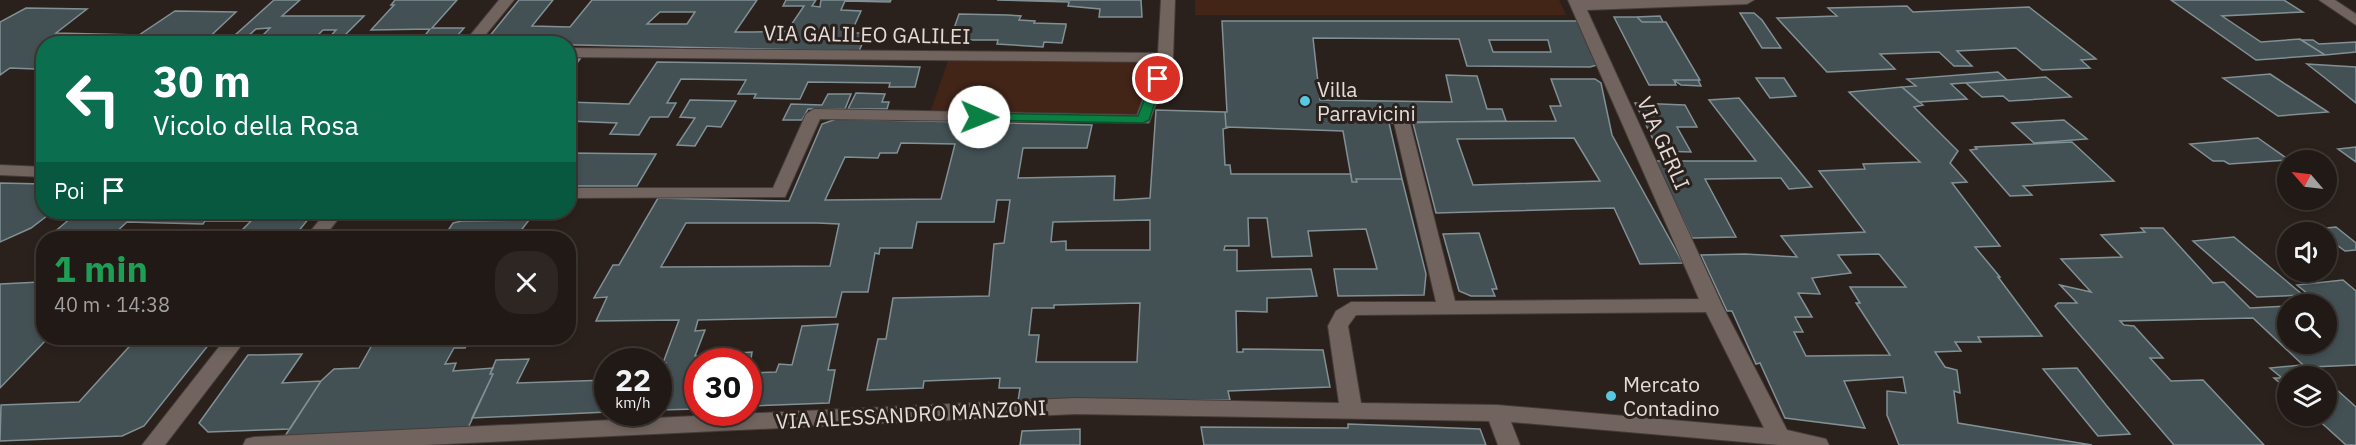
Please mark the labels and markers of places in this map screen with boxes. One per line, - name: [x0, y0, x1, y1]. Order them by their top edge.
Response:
- pin: [1132, 53, 1183, 104]
- place label: Villa Parravicini: [1317, 75, 1416, 127]
- marker: Villa Parravicini: [1298, 94, 1312, 108]
- place label: Mercato Contadino: [1623, 370, 1719, 422]
- marker: Mercato Contadino: [1604, 389, 1618, 403]

